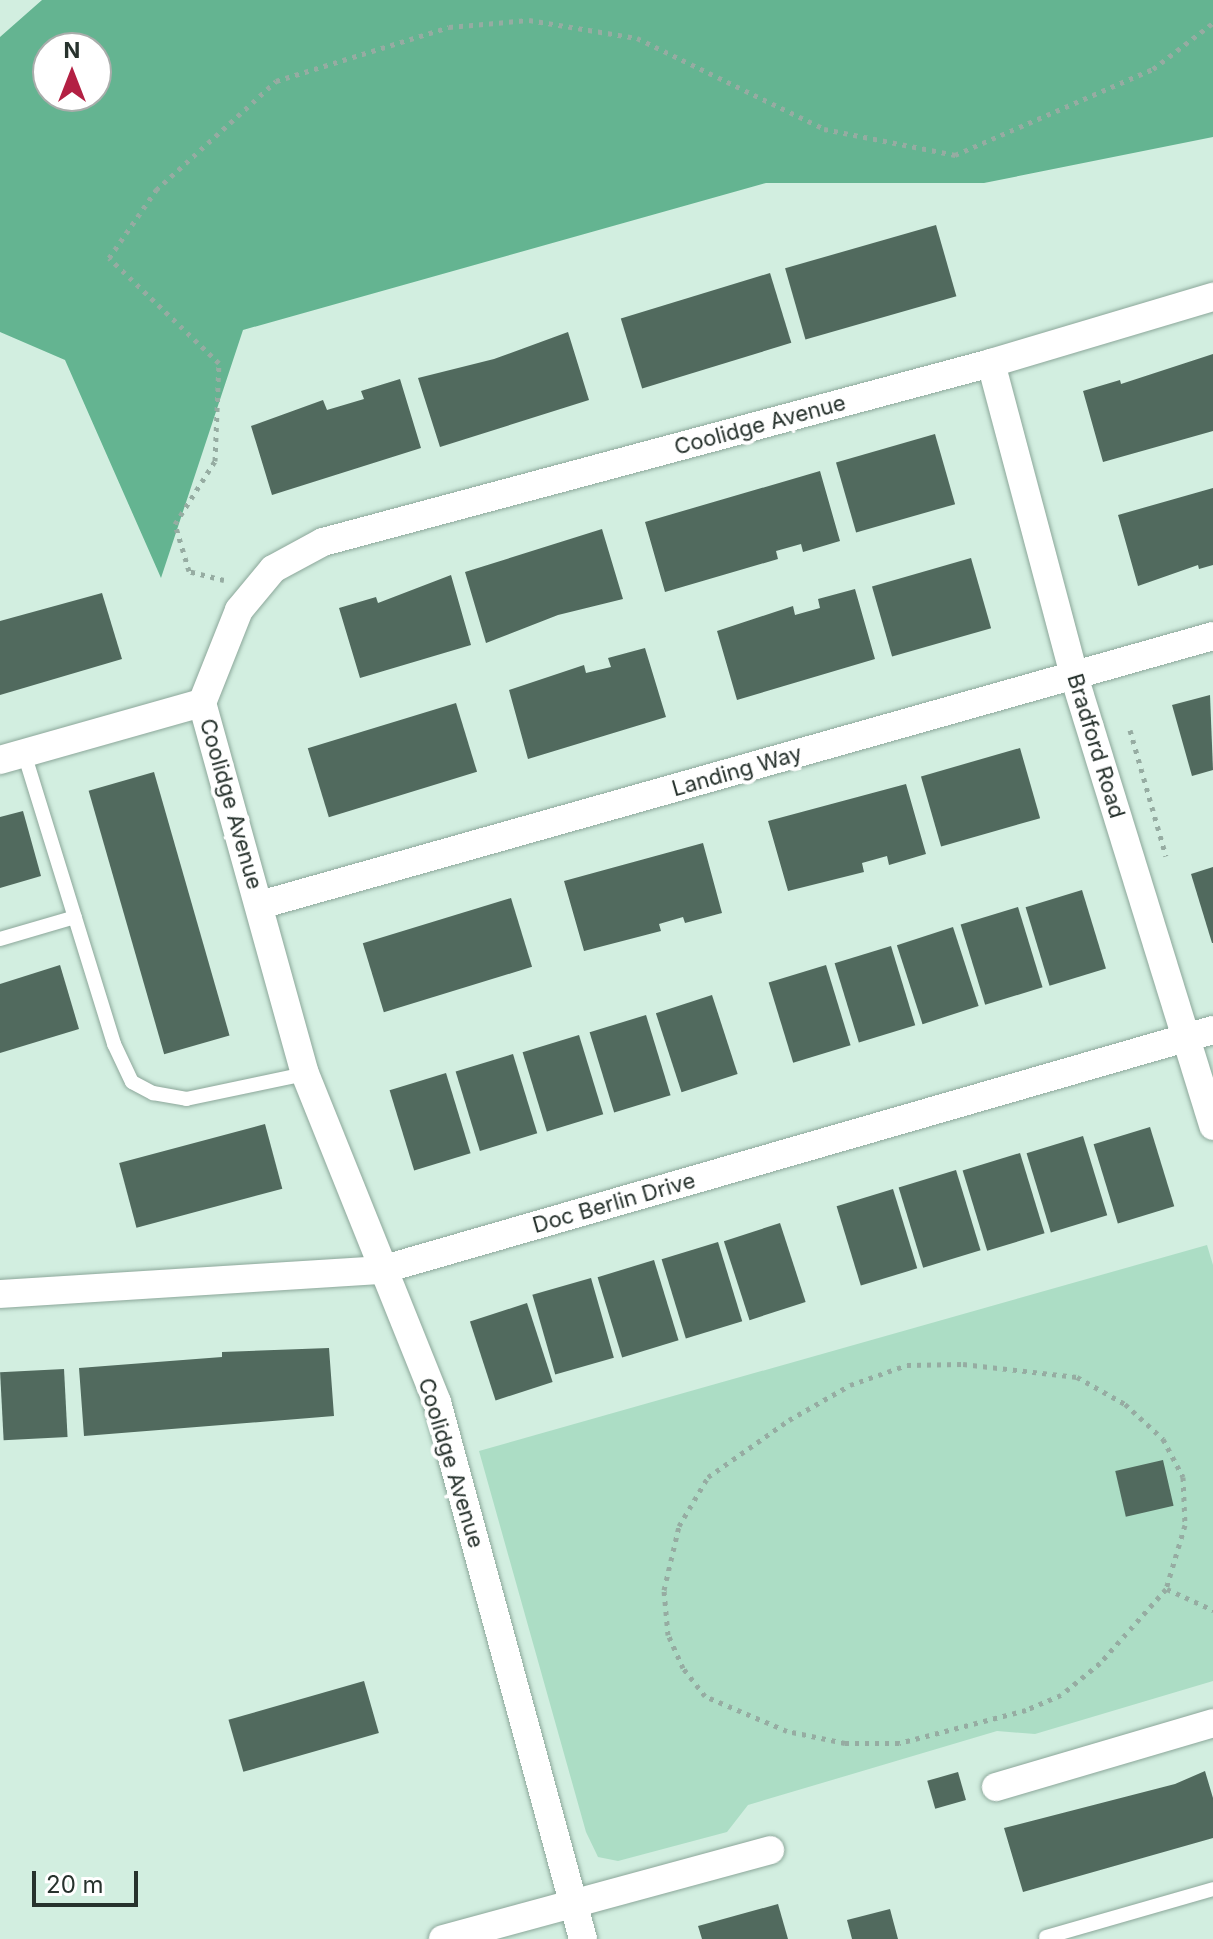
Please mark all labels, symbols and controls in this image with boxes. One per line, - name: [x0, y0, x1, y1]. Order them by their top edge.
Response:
- north arrow: [32, 32, 112, 112]
- text: N: [64, 37, 80, 63]
- street label: Coolidge Avenue: [671, 389, 849, 461]
- street label: Bradford Road: [1061, 670, 1131, 822]
- street label: Coolidge Avenue: [194, 716, 268, 892]
- street label: Landing Way: [669, 740, 805, 802]
- street label: Doc Berlin Drive: [530, 1167, 698, 1239]
- street label: Coolidge Avenue: [413, 1375, 489, 1551]
- scale bar: [36, 1855, 142, 1905]
- text: 20 m: [46, 1870, 104, 1899]

